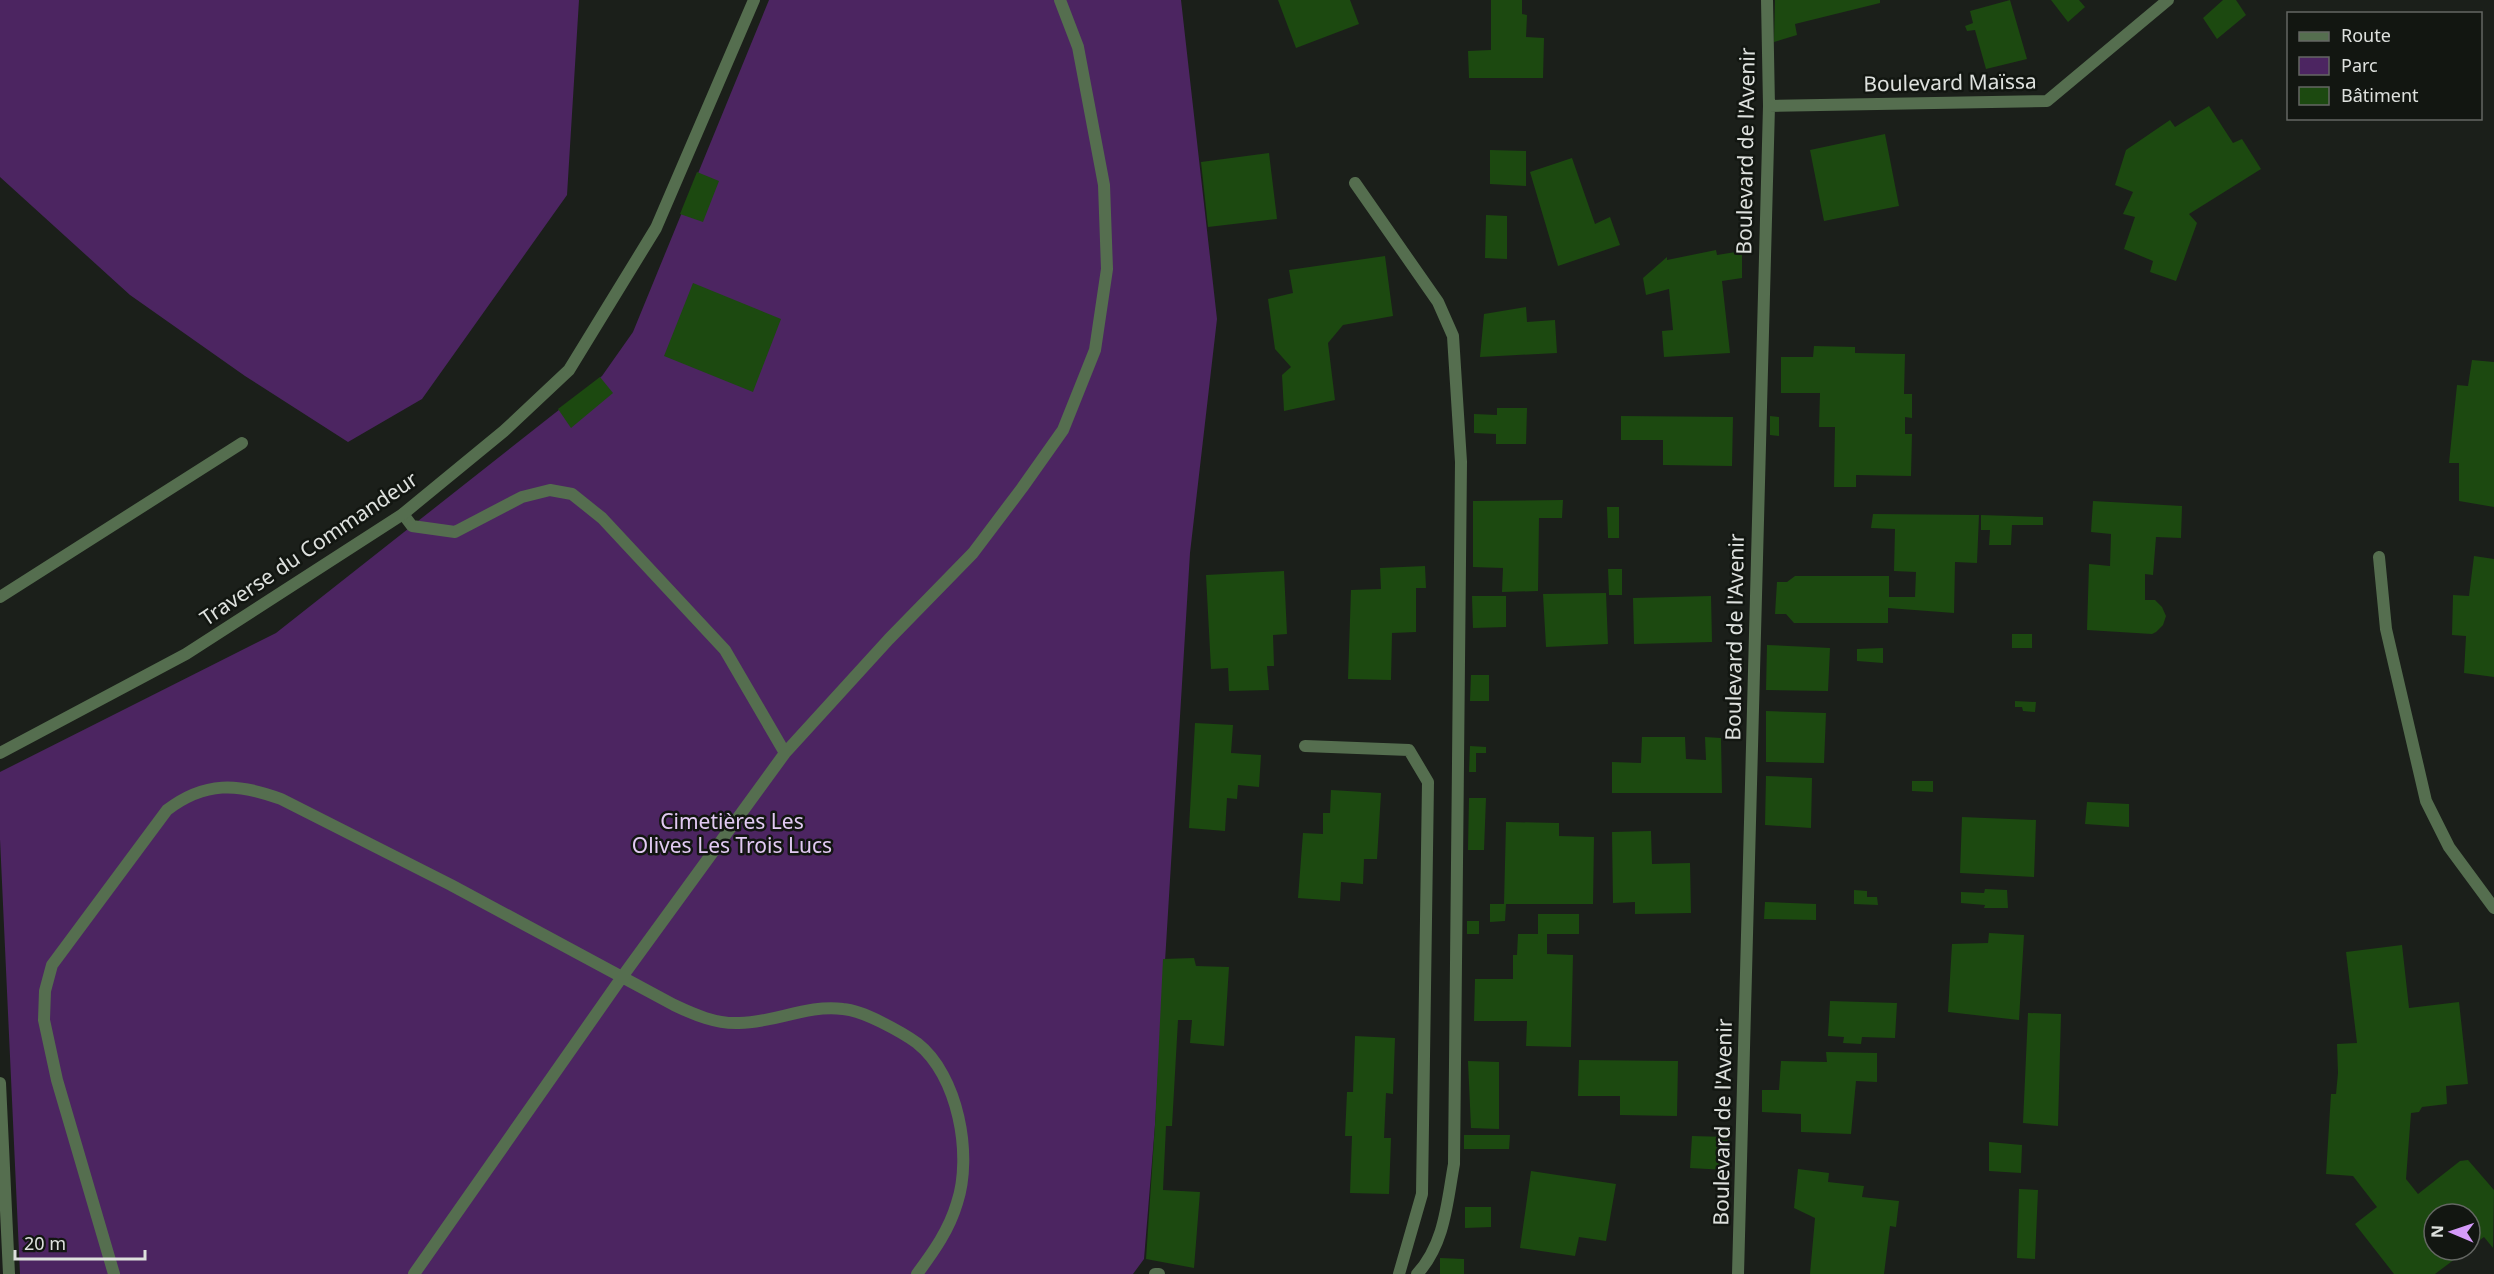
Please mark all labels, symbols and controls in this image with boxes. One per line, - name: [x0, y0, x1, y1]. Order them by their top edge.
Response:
- legend: [2287, 12, 2482, 120]
- text: Route: [2341, 23, 2391, 47]
- street label: Boulevard de l'Avenir: [1729, 47, 1761, 255]
- text: Parc: [2341, 53, 2378, 77]
- street label: Boulevard Maïssa: [1863, 66, 2037, 98]
- text: Bâtiment: [2341, 83, 2419, 107]
- street label: Traverse du Commandeur: [194, 465, 423, 632]
- street label: Boulevard de l'Avenir: [1718, 533, 1750, 741]
- park label: Cimetières Les Olives Les Trois Lucs: [632, 807, 832, 859]
- street label: Boulevard de l'Avenir: [1706, 1018, 1738, 1226]
- north arrow: [2422, 1202, 2482, 1262]
- scale bar: [15, 1223, 146, 1261]
- text: N: [2426, 1225, 2448, 1238]
- text: 20 m: [24, 1231, 66, 1255]

